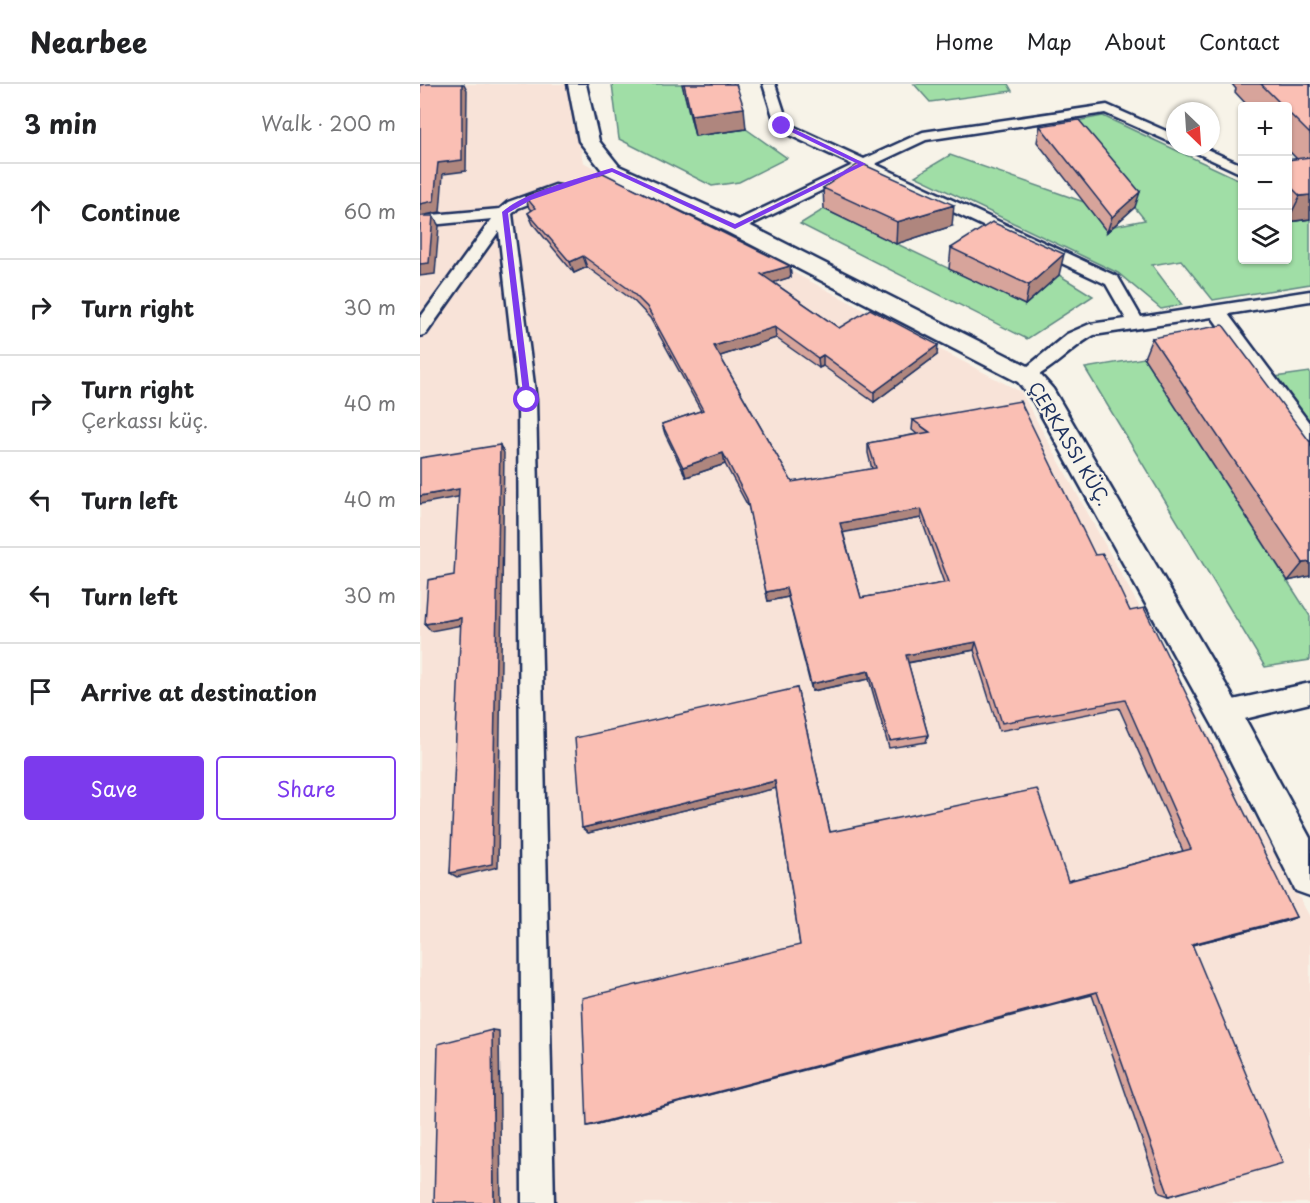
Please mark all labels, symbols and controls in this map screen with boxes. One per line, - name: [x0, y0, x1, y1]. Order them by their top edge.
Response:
- text: Nearbee: [30, 20, 147, 63]
- text: Home: [935, 25, 994, 57]
- text: Map: [1027, 25, 1072, 57]
- text: About: [1105, 25, 1166, 57]
- text: Contact: [1199, 25, 1280, 57]
- north arrow: [1166, 102, 1220, 156]
- map controls: [1238, 102, 1292, 264]
- button: +: [1238, 102, 1292, 156]
- text: 3 min: [24, 104, 97, 143]
- text: Walk · 200 m: [261, 108, 396, 138]
- route end: [768, 112, 794, 138]
- button: −: [1238, 156, 1292, 210]
- icon: ahead: [24, 195, 57, 228]
- text: Continue: [81, 195, 180, 228]
- text: 60 m: [344, 196, 396, 226]
- button: layers: [1238, 210, 1292, 264]
- icon: right: [24, 291, 57, 324]
- text: Turn right: [81, 291, 194, 324]
- text: 30 m: [343, 292, 396, 322]
- text: Turn right: [81, 372, 194, 405]
- street label: ÇERKASSI KÜÇ.: [1023, 376, 1118, 510]
- route start: [513, 386, 539, 412]
- icon: right: [24, 387, 57, 420]
- text: 40 m: [344, 388, 396, 418]
- text: Çerkassı küç.: [81, 405, 208, 435]
- icon: left: [24, 483, 57, 516]
- text: Turn left: [81, 483, 178, 516]
- text: 40 m: [344, 484, 396, 514]
- icon: left: [24, 579, 57, 612]
- text: Turn left: [81, 579, 178, 612]
- text: 30 m: [343, 580, 396, 610]
- icon: arrive: [24, 675, 57, 708]
- text: Arrive at destination: [81, 675, 317, 708]
- button: Save: [24, 756, 204, 820]
- button: Share: [216, 756, 396, 820]

